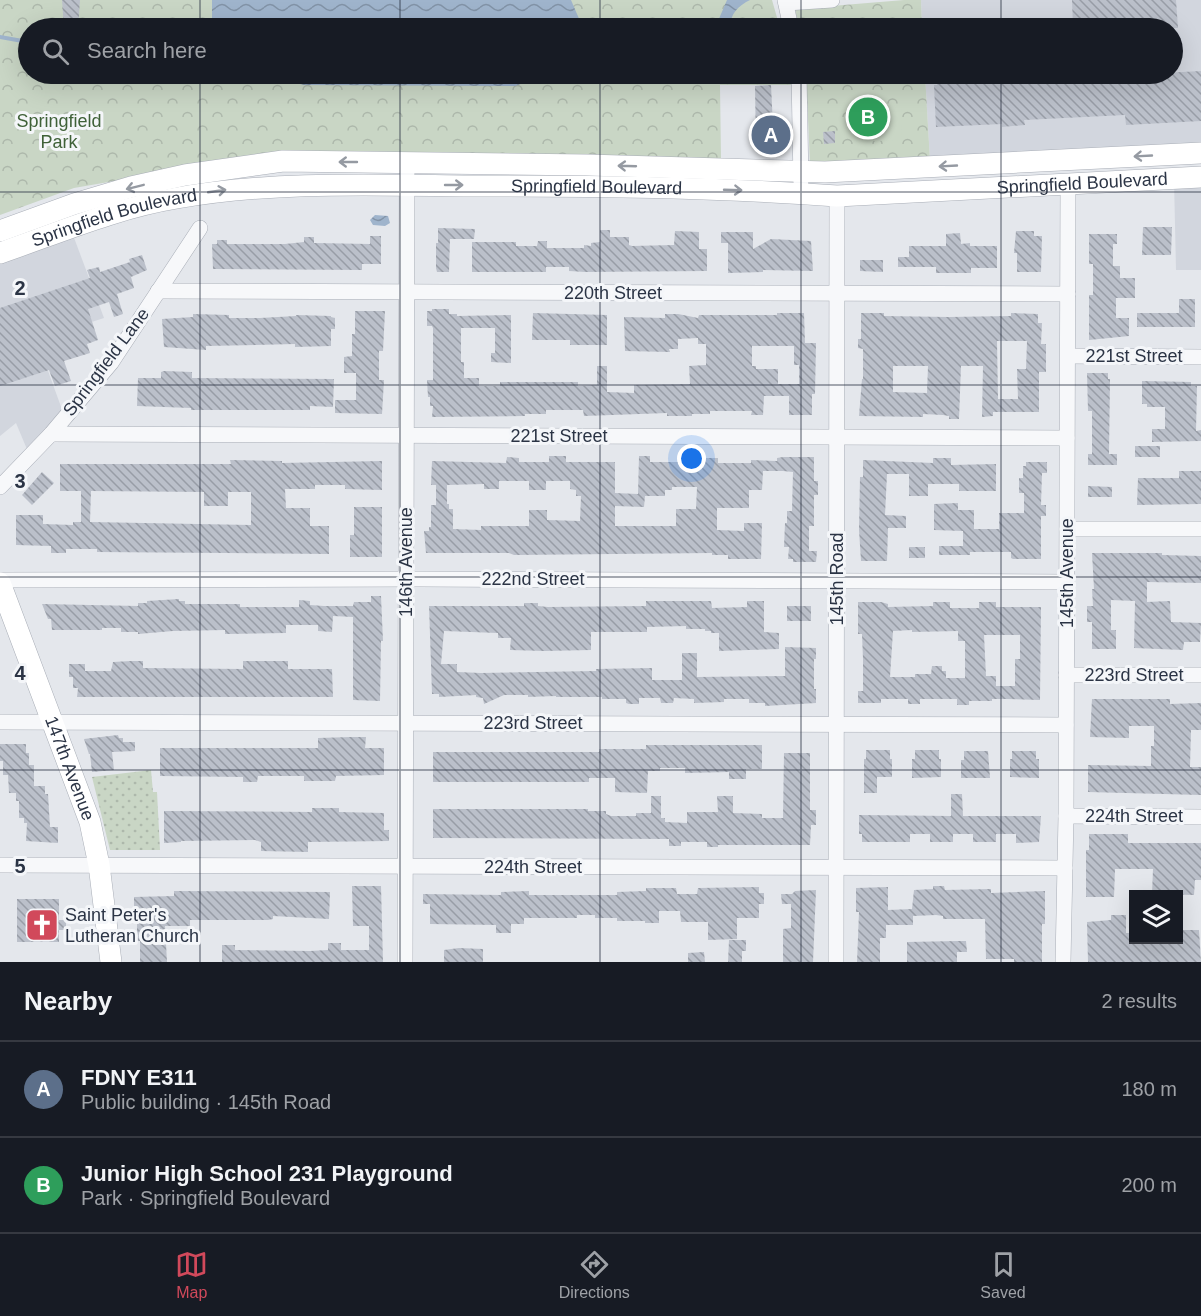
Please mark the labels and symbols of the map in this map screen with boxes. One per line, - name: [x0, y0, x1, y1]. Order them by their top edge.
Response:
- pin: B: [848, 94, 888, 140]
- park label: Springfield Park: [16, 111, 102, 152]
- pin: A: [752, 112, 790, 158]
- one-way arrow: [1133, 150, 1153, 161]
- one-way arrow: [339, 156, 359, 168]
- one-way arrow: [938, 160, 958, 171]
- one-way arrow: [618, 161, 638, 172]
- street label: Springfield Boulevard: [996, 169, 1168, 198]
- street label: Springfield Boulevard: [511, 176, 683, 198]
- one-way arrow: [444, 179, 464, 191]
- one-way arrow: [125, 181, 144, 193]
- street label: Springfield Boulevard: [29, 185, 198, 251]
- one-way arrow: [722, 185, 742, 196]
- one-way arrow: [207, 186, 227, 197]
- text: 2: [14, 277, 26, 299]
- street label: 220th Street: [564, 283, 662, 303]
- street label: Springfield Lane: [59, 304, 153, 420]
- street label: 221st Street: [1085, 346, 1183, 366]
- street label: 221st Street: [510, 426, 608, 446]
- your location: [677, 444, 706, 473]
- text: 3: [14, 470, 26, 492]
- street label: 146th Avenue: [396, 507, 416, 617]
- street label: 145th Avenue: [1057, 518, 1077, 628]
- street label: 145th Road: [827, 532, 847, 626]
- street label: 222nd Street: [481, 569, 585, 589]
- text: 4: [14, 662, 26, 684]
- street label: 223rd Street: [1084, 665, 1184, 685]
- street label: 147th Avenue: [41, 713, 98, 823]
- street label: 223rd Street: [483, 713, 583, 733]
- street label: 224th Street: [1085, 806, 1183, 826]
- text: 5: [14, 855, 26, 877]
- street label: 224th Street: [484, 857, 582, 877]
- place label: Saint Peter's Lutheran Church: [65, 905, 199, 946]
- church icon: Saint Peter's Lutheran Church: [24, 907, 60, 943]

